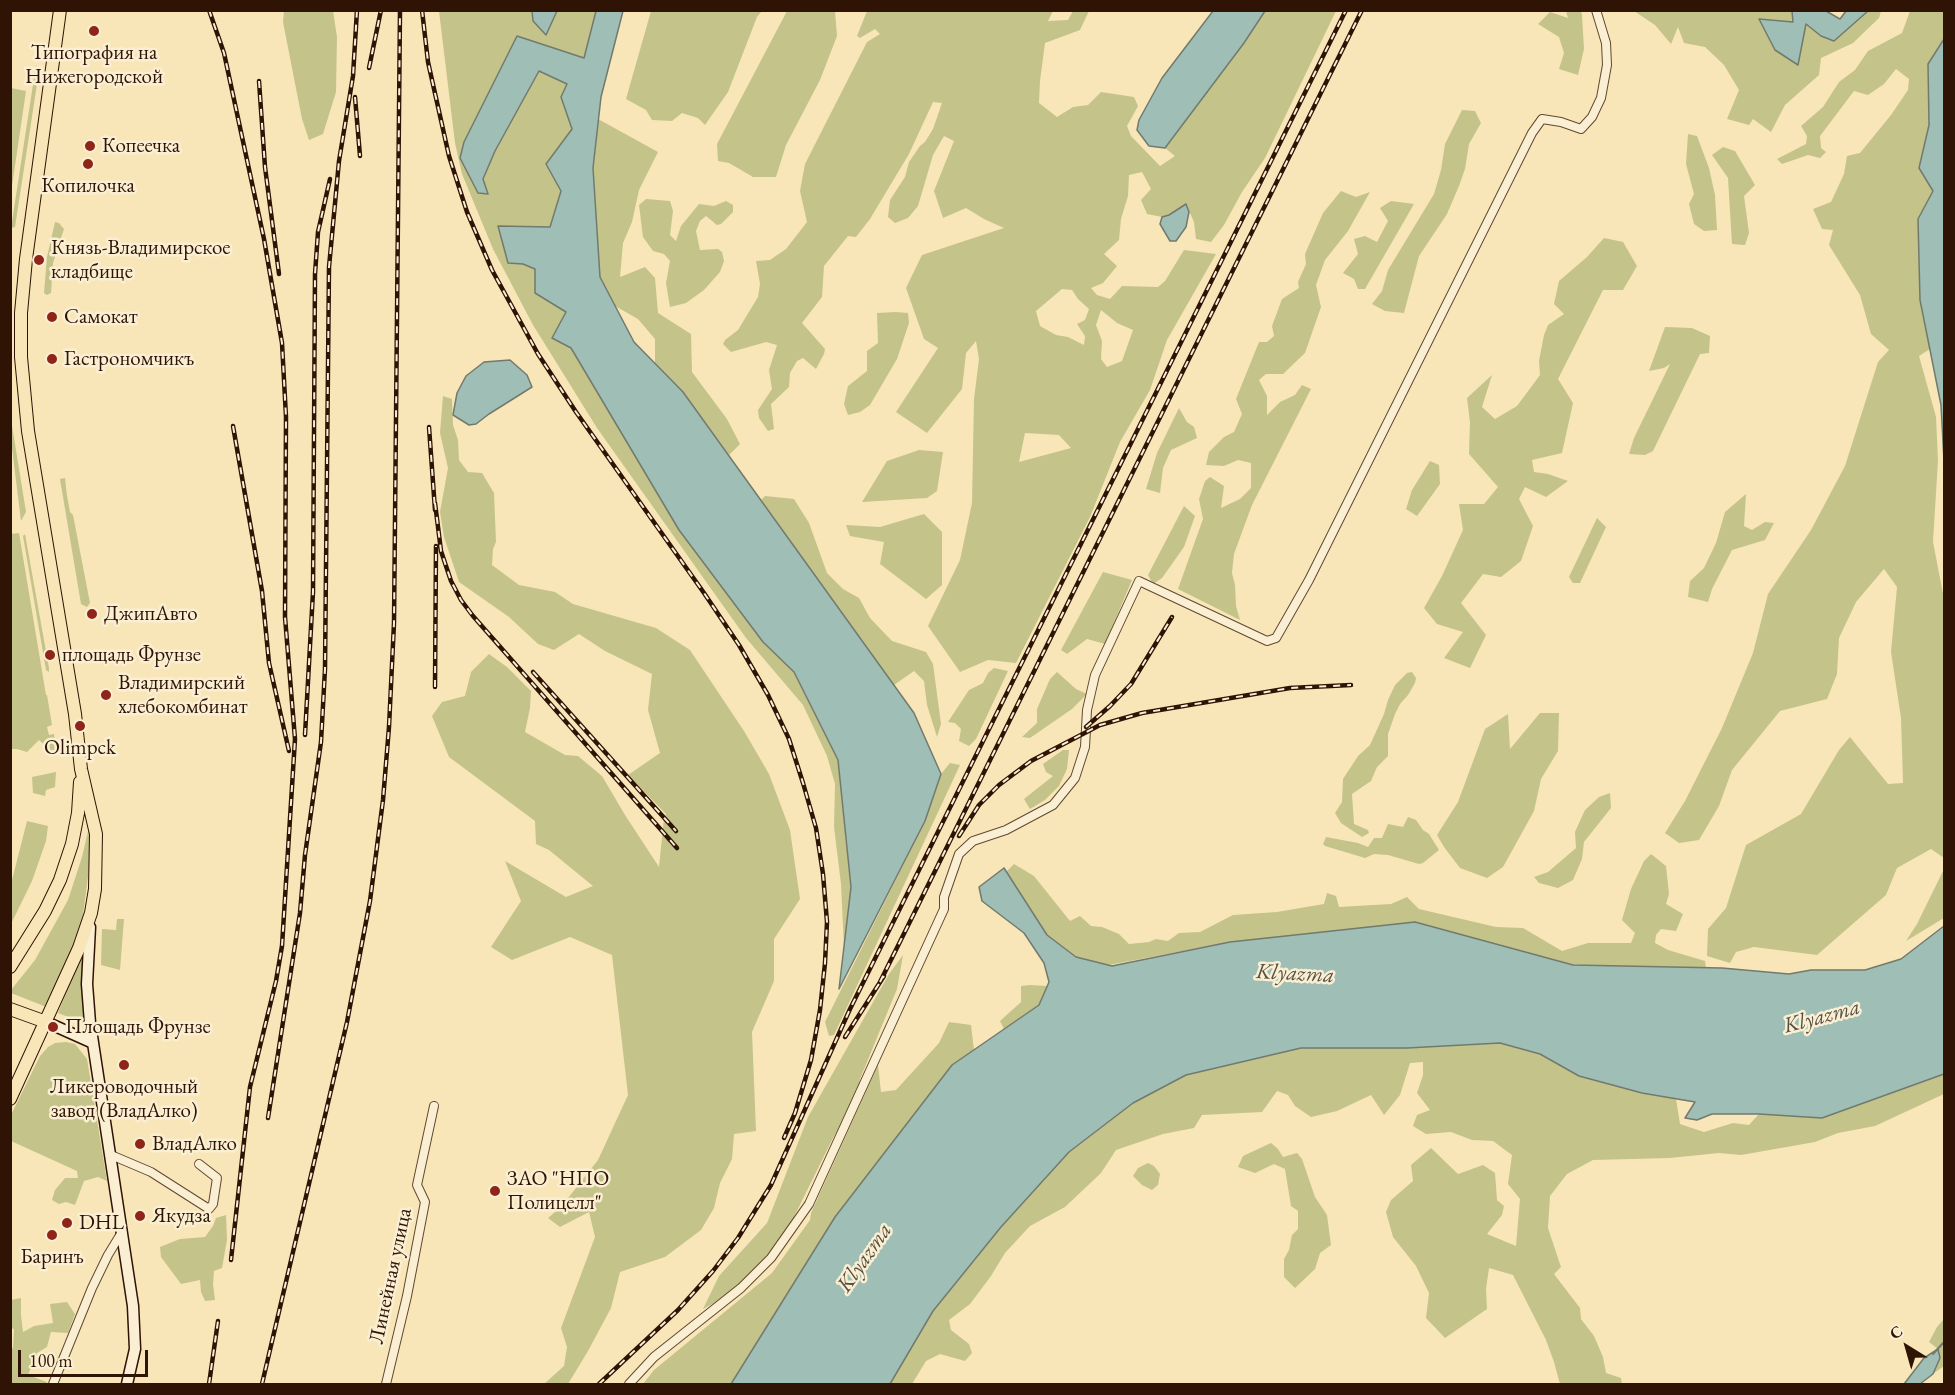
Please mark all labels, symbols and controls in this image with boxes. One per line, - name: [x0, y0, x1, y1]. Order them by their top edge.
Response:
- marker: Типография на Нижегородской: [87, 24, 101, 38]
- place label: Типография на Нижегородской: [25, 40, 163, 90]
- place label: Копеечка: [102, 133, 180, 159]
- marker: Копеечка: [83, 139, 97, 153]
- marker: Копилочка: [81, 157, 95, 171]
- place label: Копилочка: [41, 173, 135, 199]
- place label: Князь-Владимирское кладбище: [51, 235, 230, 285]
- marker: Князь-Владимирское кладбище: [32, 253, 46, 267]
- place label: Самокат: [64, 304, 138, 330]
- marker: Самокат: [45, 310, 59, 324]
- place label: Гастрономчикъ: [64, 346, 194, 372]
- marker: Гастрономчикъ: [45, 352, 59, 366]
- place label: ДжипАвто: [104, 601, 198, 627]
- marker: ДжипАвто: [85, 607, 99, 621]
- place label: площадь Фрунзе: [62, 642, 201, 668]
- marker: площадь Фрунзе: [43, 648, 57, 662]
- place label: Владимирский хлебокомбинат: [118, 670, 248, 720]
- marker: Владимирский хлебокомбинат: [99, 688, 113, 702]
- marker: Olimpck: [73, 719, 87, 733]
- place label: Olimpck: [44, 735, 116, 761]
- water label: Klyazma: [1255, 959, 1335, 989]
- water label: Klyazma: [1781, 994, 1863, 1040]
- place label: Площадь Фрунзе: [65, 1014, 211, 1040]
- marker: Площадь Фрунзе: [46, 1020, 60, 1034]
- marker: Ликероводочный завод (ВладАлко): [117, 1058, 131, 1072]
- place label: Ликероводочный завод (ВладАлко): [50, 1074, 198, 1124]
- place label: ВладАлко: [152, 1131, 237, 1157]
- marker: ВладАлко: [133, 1137, 147, 1151]
- place label: ЗАО "НПО Полицелл": [507, 1166, 609, 1216]
- marker: ЗАО "НПО Полицелл": [488, 1184, 502, 1198]
- place label: Якудза: [152, 1203, 211, 1229]
- street label: Линейная улица: [364, 1206, 418, 1346]
- marker: Якудза: [133, 1209, 147, 1223]
- place label: DHL: [79, 1210, 124, 1236]
- marker: DHL: [60, 1216, 74, 1230]
- water label: Klyazma: [832, 1218, 898, 1298]
- marker: Баринъ: [45, 1228, 59, 1242]
- place label: Баринъ: [20, 1244, 84, 1270]
- north arrow: [1877, 1317, 1937, 1377]
- text: С: [1885, 1320, 1907, 1344]
- scale bar: [21, 1338, 152, 1376]
- text: 100 m: [29, 1349, 73, 1372]

